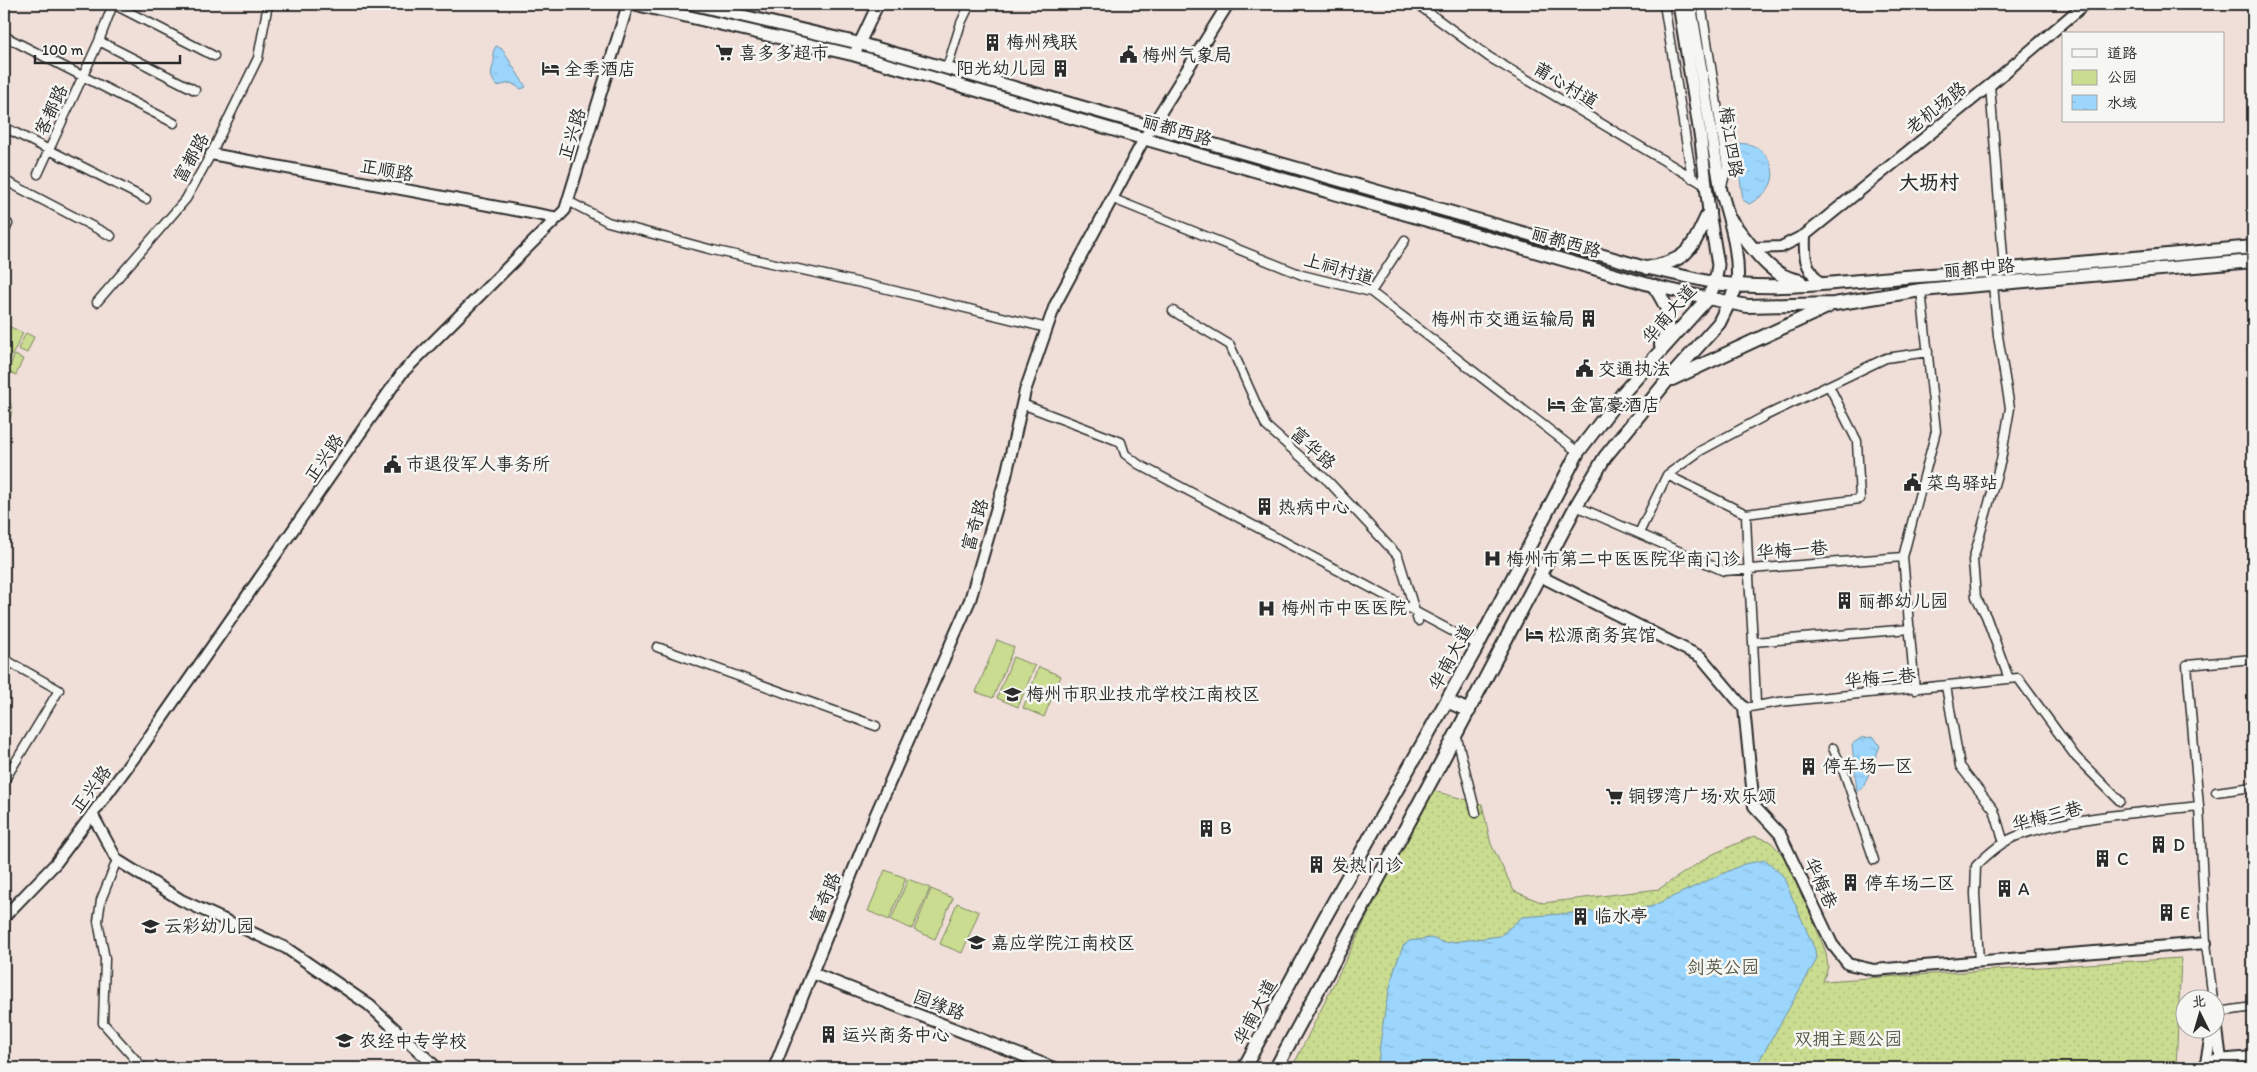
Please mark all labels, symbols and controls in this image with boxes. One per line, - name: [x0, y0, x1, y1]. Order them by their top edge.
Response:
- place label: 梅州残联: [1006, 31, 1078, 53]
- scale bar: [35, 32, 180, 64]
- building icon: 梅州残联: [982, 32, 1002, 52]
- legend: [2062, 32, 2224, 122]
- text: 100 m: [42, 41, 84, 59]
- place label: 喜多多超市: [739, 42, 829, 64]
- supermarket icon: 喜多多超市: [715, 43, 735, 63]
- place label: 梅州气象局: [1142, 44, 1232, 66]
- text: 道路: [2107, 44, 2137, 62]
- public building icon: 梅州气象局: [1118, 45, 1138, 65]
- place label: 阳光幼儿园: [956, 57, 1046, 79]
- street label: 莆心村道: [1529, 57, 1603, 113]
- place label: 全季酒店: [564, 58, 636, 80]
- building icon: 阳光幼儿园: [1050, 58, 1070, 78]
- hotel icon: 全季酒店: [540, 59, 560, 79]
- text: 公园: [2107, 68, 2137, 86]
- street label: 老机场路: [1901, 77, 1971, 139]
- street label: 客都路: [30, 81, 72, 139]
- text: 水域: [2107, 94, 2137, 112]
- street label: 正兴路: [554, 105, 590, 163]
- street label: 梅江四路: [1715, 105, 1747, 179]
- street label: 丽都西路: [1139, 110, 1215, 150]
- street label: 富都路: [168, 129, 214, 187]
- street label: 正顺路: [359, 154, 415, 186]
- district label: 大坜村: [1899, 170, 1959, 194]
- street label: 丽都西路: [1528, 222, 1604, 262]
- street label: 上祠村道: [1301, 249, 1377, 289]
- street label: 丽都中路: [1942, 254, 2016, 282]
- street label: 华南大道: [1637, 280, 1701, 348]
- place label: 梅州市交通运输局: [1431, 308, 1575, 330]
- building icon: 梅州市交通运输局: [1579, 309, 1599, 329]
- place label: 交通执法: [1598, 358, 1670, 380]
- public building icon: 交通执法: [1574, 359, 1594, 379]
- place label: 金富豪酒店: [1570, 394, 1660, 416]
- hotel icon: 金富豪酒店: [1546, 395, 1566, 415]
- street label: 富华路: [1286, 422, 1340, 474]
- street label: 正兴路: [300, 430, 348, 486]
- place label: 市退役军人事务所: [406, 453, 550, 475]
- public building icon: 市退役军人事务所: [382, 454, 402, 474]
- place label: 菜鸟驿站: [1926, 472, 1998, 494]
- public building icon: 菜鸟驿站: [1902, 473, 1922, 493]
- street label: 富奇路: [957, 496, 993, 554]
- place label: 热病中心: [1278, 496, 1350, 518]
- building icon: 热病中心: [1254, 497, 1274, 517]
- street label: 华梅一巷: [1755, 537, 1829, 563]
- place label: 梅州市第二中医医院华南门诊: [1506, 548, 1740, 570]
- hospital icon: 梅州市第二中医医院华南门诊: [1482, 549, 1502, 569]
- place label: 丽都幼儿园: [1858, 590, 1948, 612]
- building icon: 丽都幼儿园: [1834, 591, 1854, 611]
- place label: 梅州市中医医院: [1281, 597, 1407, 619]
- hospital icon: 梅州市中医医院: [1257, 598, 1277, 618]
- street label: 华南大道: [1424, 620, 1478, 694]
- place label: 松源商务宾馆: [1548, 624, 1656, 646]
- hotel icon: 松源商务宾馆: [1524, 625, 1544, 645]
- street label: 华梅二巷: [1843, 664, 1917, 692]
- place label: 梅州市职业技术学校江南校区: [1026, 683, 1260, 705]
- school or university icon: 梅州市职业技术学校江南校区: [1002, 684, 1022, 704]
- place label: 停车场一区: [1823, 755, 1913, 777]
- building icon: 停车场一区: [1799, 756, 1819, 776]
- street label: 正兴路: [66, 761, 116, 817]
- place label: 铜锣湾广场·欢乐颂: [1628, 785, 1776, 807]
- supermarket icon: 铜锣湾广场·欢乐颂: [1604, 786, 1624, 806]
- street label: 华梅三巷: [2009, 797, 2085, 835]
- place label: B: [1220, 817, 1232, 839]
- building icon: B: [1196, 818, 1216, 838]
- place label: D: [2173, 834, 2185, 856]
- building icon: D: [2149, 835, 2169, 855]
- place label: C: [2117, 848, 2129, 870]
- building icon: C: [2093, 849, 2113, 869]
- place label: 发热门诊: [1331, 854, 1403, 876]
- street label: 华梅巷: [1800, 854, 1842, 912]
- building icon: 发热门诊: [1307, 855, 1327, 875]
- street label: 富奇路: [805, 869, 845, 927]
- place label: 停车场二区: [1865, 872, 1955, 894]
- building icon: 停车场二区: [1841, 873, 1861, 893]
- place label: A: [2018, 878, 2030, 900]
- building icon: A: [1994, 879, 2014, 899]
- place label: E: [2180, 902, 2190, 924]
- building icon: E: [2156, 903, 2176, 923]
- place label: 临水亭: [1594, 905, 1648, 927]
- building icon: 临水亭: [1570, 906, 1590, 926]
- place label: 云彩幼儿园: [164, 915, 254, 937]
- school or university icon: 云彩幼儿园: [140, 916, 160, 936]
- place label: 嘉应学院江南校区: [991, 932, 1135, 954]
- school or university icon: 嘉应学院江南校区: [967, 933, 987, 953]
- park label: 剑英公园: [1687, 956, 1759, 978]
- street label: 华南大道: [1228, 975, 1282, 1049]
- street label: 园缘路: [910, 985, 968, 1025]
- north arrow: [2174, 990, 2224, 1040]
- text: 北: [2191, 992, 2207, 1011]
- place label: 运兴商务中心: [842, 1024, 950, 1046]
- building icon: 运兴商务中心: [818, 1025, 838, 1045]
- park label: 双拥主题公园: [1794, 1028, 1902, 1050]
- place label: 农经中专学校: [359, 1030, 467, 1052]
- school or university icon: 农经中专学校: [335, 1031, 355, 1051]

